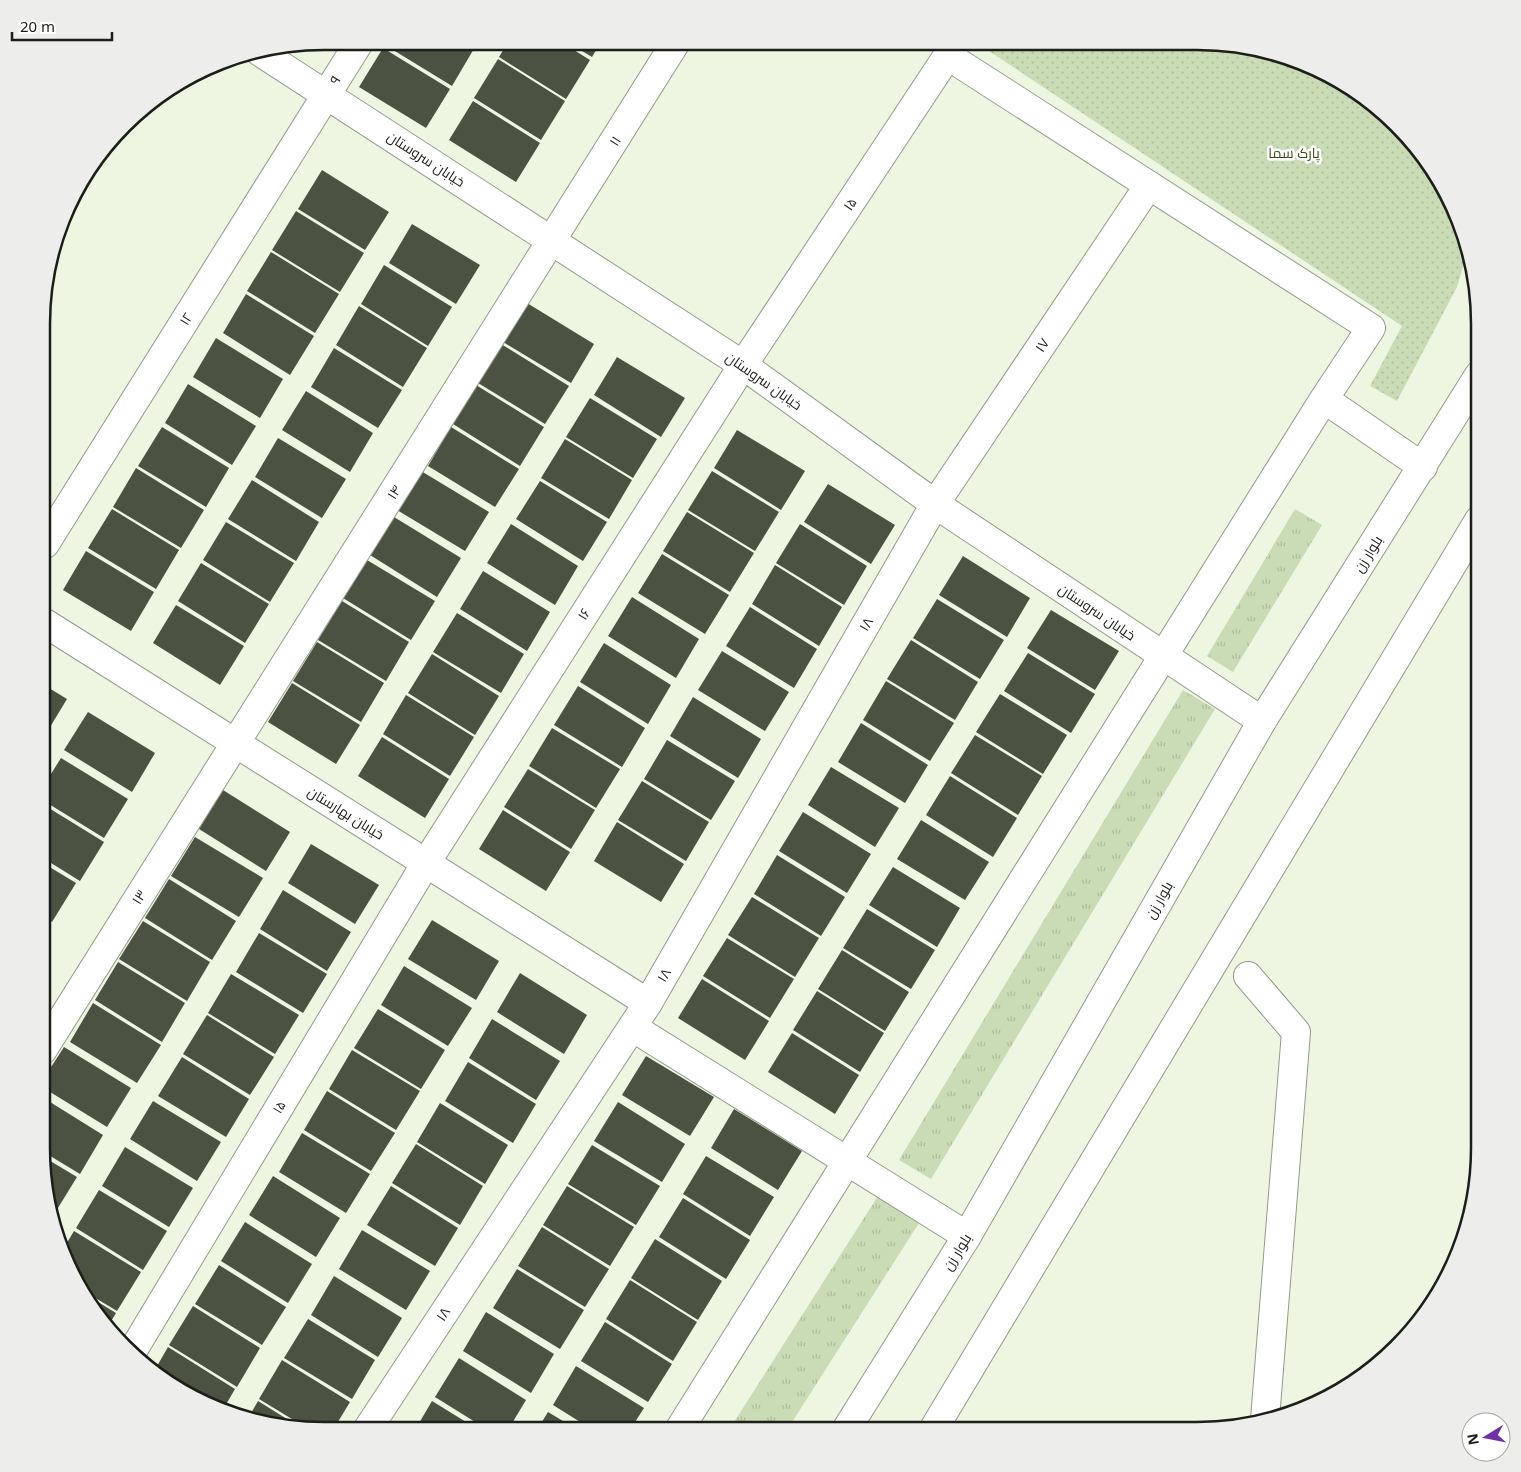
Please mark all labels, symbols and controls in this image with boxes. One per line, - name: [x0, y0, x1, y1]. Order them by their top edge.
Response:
- scale bar: [12, 10, 112, 42]
- text: 20 m: [20, 16, 55, 36]
- street label: ۹: [325, 72, 345, 88]
- street label: خیابان سروستان: [384, 126, 469, 191]
- street label: ۱۱: [604, 132, 625, 149]
- park label: پارک سما: [1268, 143, 1320, 163]
- street label: ۱۵: [838, 193, 861, 214]
- street label: ۱۲: [174, 309, 197, 329]
- street label: ۱۷: [1030, 334, 1053, 355]
- street label: خیابان سروستان: [722, 347, 806, 414]
- street label: ۱۴: [382, 481, 405, 503]
- street label: بلوار زن: [1349, 532, 1386, 576]
- street label: خیابان سروستان: [1055, 579, 1140, 644]
- street label: ۱۶: [573, 604, 595, 623]
- street label: ۱۸: [854, 613, 877, 634]
- street label: خیابان بهارستان: [304, 782, 388, 844]
- street label: بلوار زن: [1140, 878, 1177, 922]
- street label: ۱۳: [127, 886, 150, 908]
- street label: ۱۸: [652, 964, 675, 985]
- street label: ۱۵: [267, 1097, 290, 1117]
- street label: بلوار زن: [938, 1230, 975, 1274]
- street label: ۱۸: [431, 1303, 454, 1324]
- north arrow: [1461, 1412, 1511, 1462]
- text: N: [1462, 1432, 1483, 1447]

